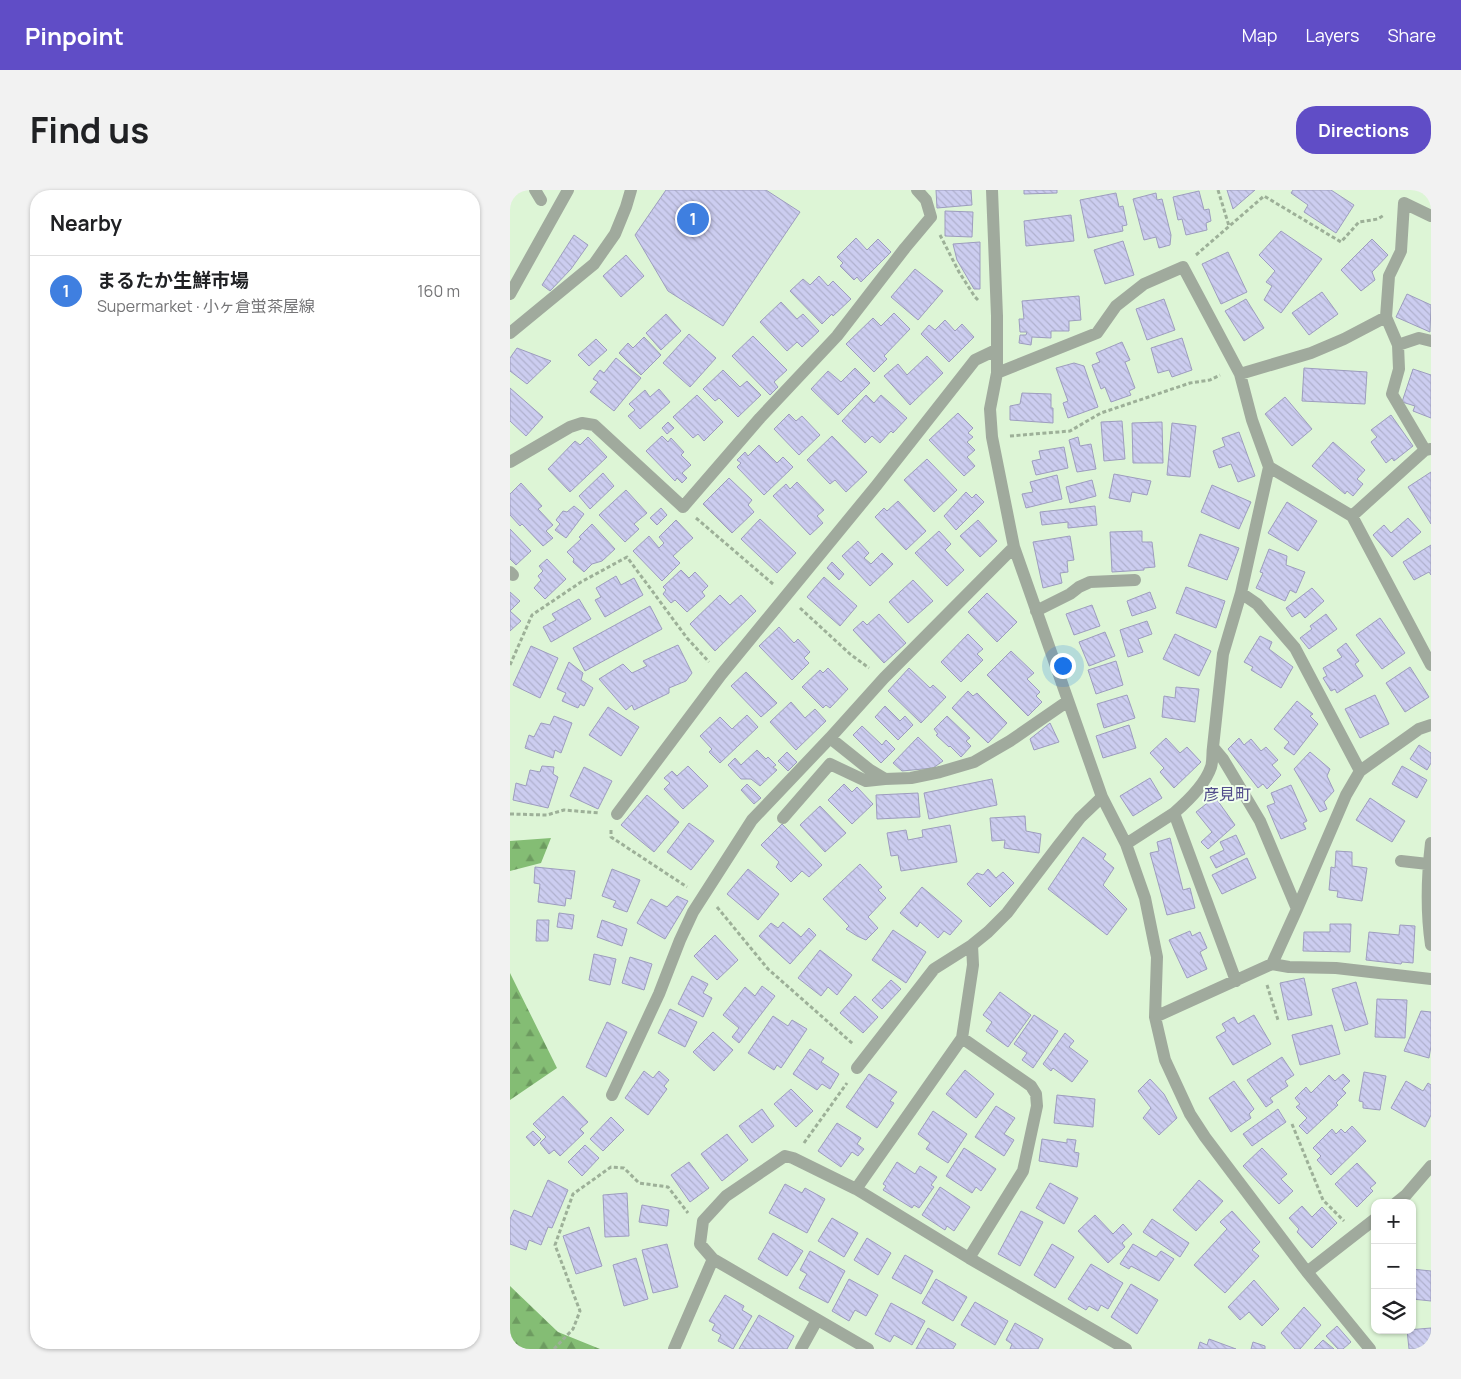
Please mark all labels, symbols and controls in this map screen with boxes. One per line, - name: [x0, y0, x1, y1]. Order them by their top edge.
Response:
- text: Pinpoint: [25, 19, 124, 52]
- text: Map: [1242, 23, 1277, 47]
- text: Layers: [1305, 23, 1359, 47]
- text: Share: [1387, 23, 1436, 47]
- text: Find us: [30, 106, 149, 154]
- button: Directions: [1296, 106, 1431, 154]
- pin: 1: [677, 200, 709, 238]
- text: Nearby: [50, 209, 122, 237]
- text: まるたか生鮮市場: [97, 267, 249, 293]
- text: 1: [62, 280, 70, 302]
- text: 160 m: [417, 280, 460, 302]
- text: Supermarket · 小ヶ倉蛍茶屋線: [97, 295, 315, 317]
- your location: [1050, 653, 1076, 679]
- district label: 彦見町: [1203, 783, 1251, 805]
- map controls: [1371, 1199, 1416, 1334]
- button: +: [1371, 1199, 1416, 1244]
- button: −: [1371, 1244, 1416, 1289]
- button: layers: [1371, 1289, 1416, 1334]

